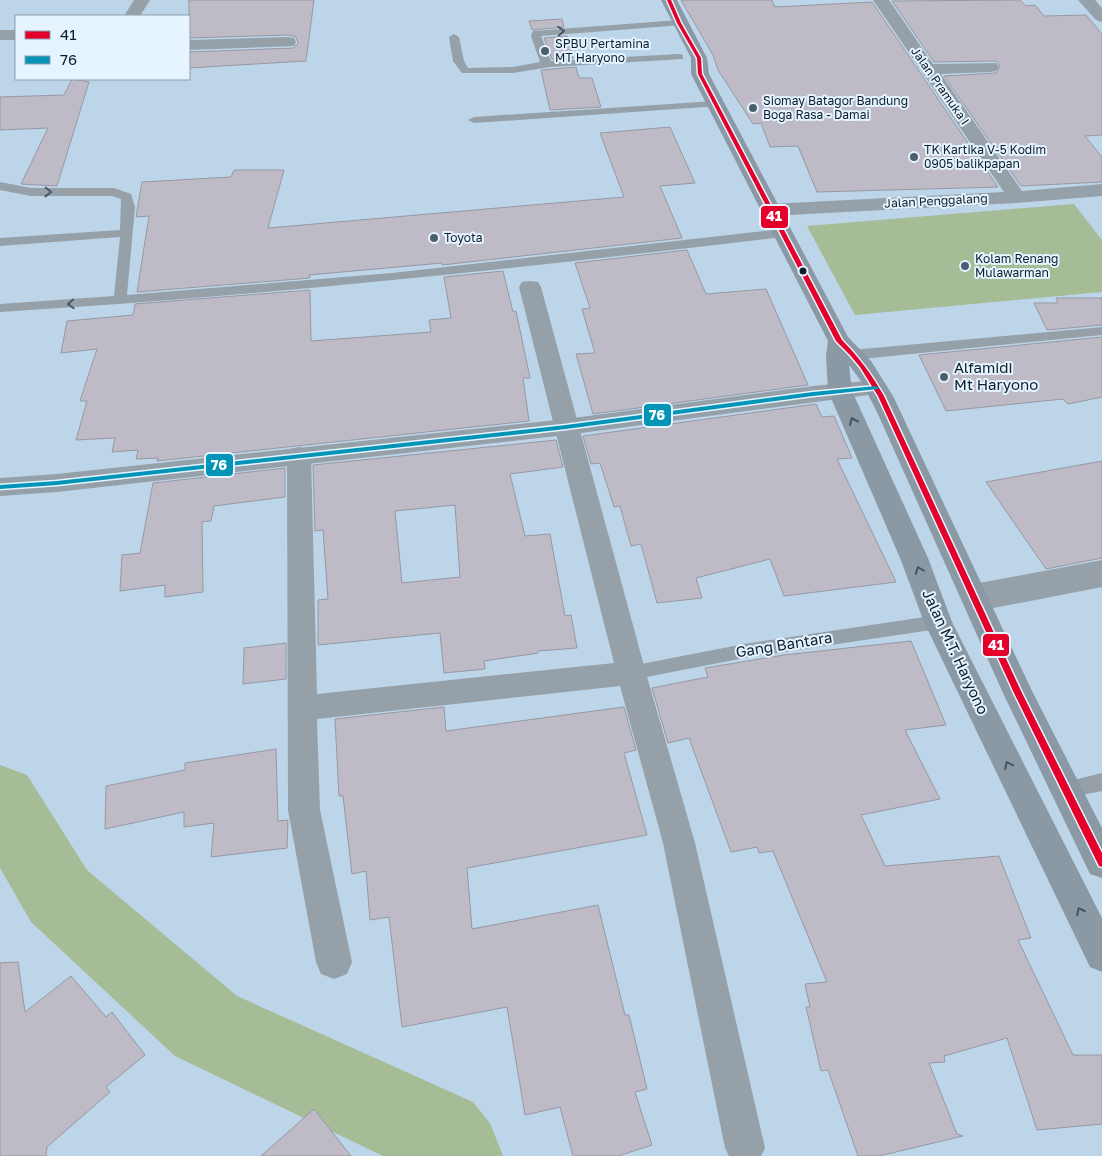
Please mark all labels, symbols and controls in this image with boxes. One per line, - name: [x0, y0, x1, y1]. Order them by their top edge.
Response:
- legend: [15, 15, 190, 80]
- text: 41: [60, 25, 76, 43]
- one-way arrow: [557, 25, 565, 36]
- place label: SPBU Pertamina MT Haryono: [555, 36, 650, 65]
- street label: Jalan Pramuka I: [908, 44, 973, 128]
- marker: SPBU Pertamina MT Haryono: [539, 45, 551, 57]
- text: 76: [60, 50, 77, 68]
- place label: Siomay Batagor Bandung Boga Rasa - Damai: [763, 93, 908, 122]
- marker: Siomay Batagor Bandung Boga Rasa - Damai: [747, 102, 759, 114]
- place label: TK Kartika V-5 Kodim 0905 balikpapan: [924, 142, 1046, 171]
- marker: TK Kartika V-5 Kodim 0905 balikpapan: [908, 151, 920, 163]
- one-way arrow: [44, 187, 52, 197]
- street label: Jalan Penggalang: [884, 190, 988, 211]
- line badge: 41: [760, 205, 789, 229]
- text: 41: [766, 207, 782, 224]
- place label: Toyota: [444, 230, 483, 245]
- marker: Toyota: [428, 232, 440, 244]
- place label: Kolam Renang Mulawarman: [975, 251, 1058, 280]
- marker: Kolam Renang Mulawarman: [959, 260, 971, 272]
- unlabelled marker: [798, 266, 808, 276]
- one-way arrow: [67, 298, 75, 309]
- place label: Alfamidi Mt Haryono: [954, 358, 1038, 393]
- marker: Alfamidi Mt Haryono: [938, 371, 950, 383]
- line badge: 76: [643, 403, 672, 427]
- text: 76: [649, 406, 665, 423]
- one-way arrow: [849, 417, 860, 426]
- line badge: 76: [205, 453, 234, 477]
- text: 76: [211, 456, 227, 473]
- one-way arrow: [914, 566, 925, 575]
- street label: Jalan M.T. Haryono: [919, 586, 993, 717]
- street label: Gang Bantara: [734, 627, 833, 661]
- line badge: 41: [982, 633, 1010, 657]
- text: 41: [988, 636, 1004, 653]
- one-way arrow: [1004, 761, 1015, 770]
- one-way arrow: [1076, 907, 1086, 916]

